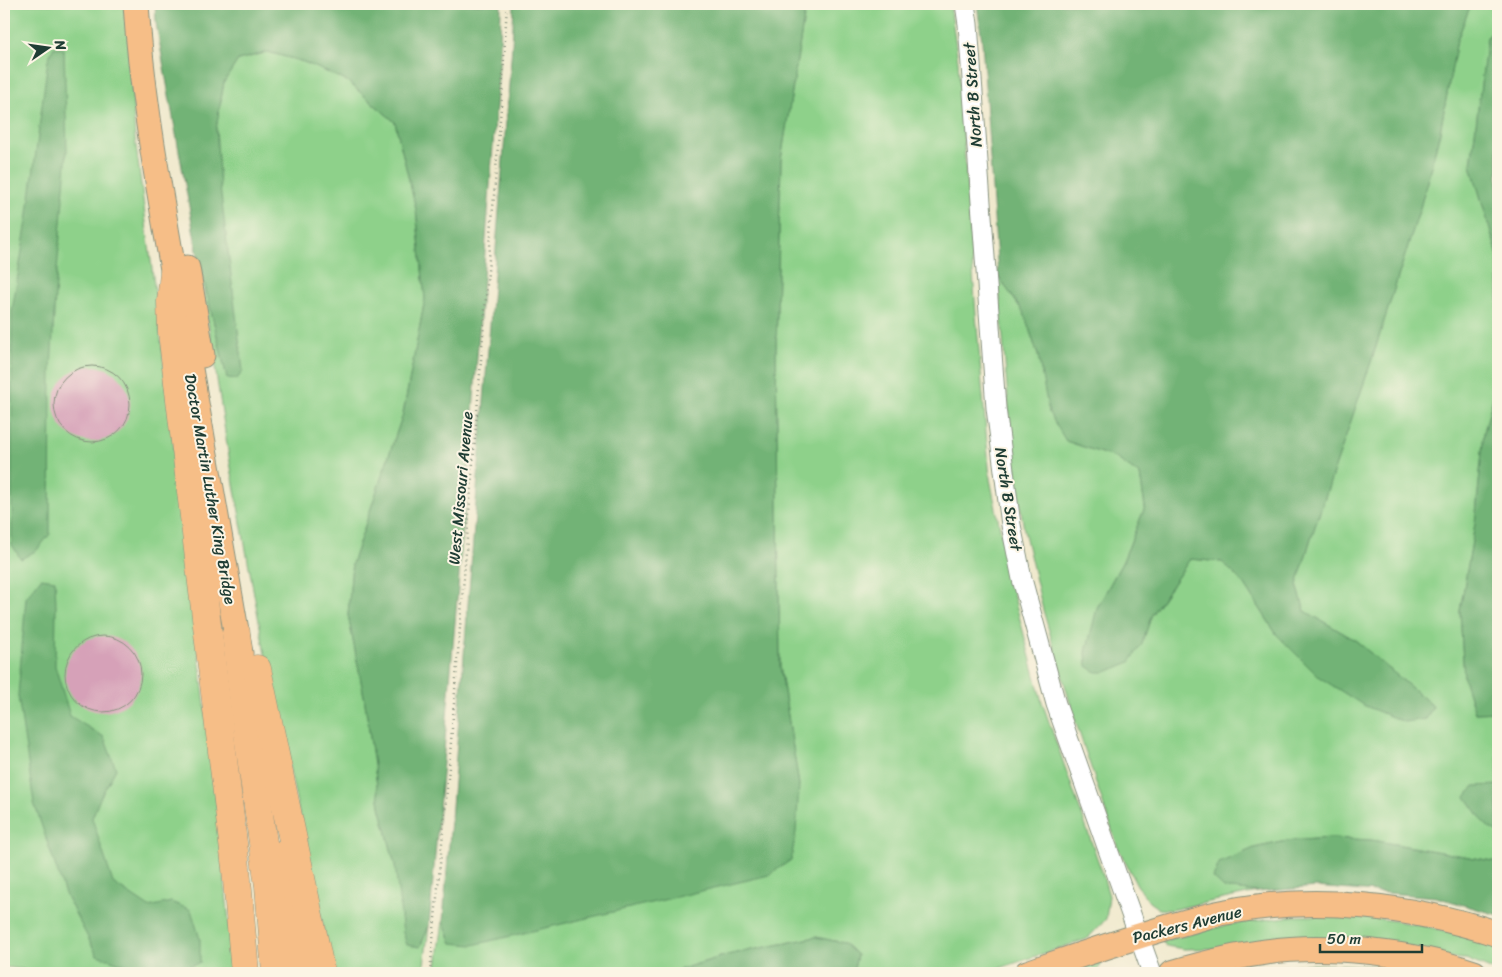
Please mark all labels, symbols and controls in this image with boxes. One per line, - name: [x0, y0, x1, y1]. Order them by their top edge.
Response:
- north arrow: [22, 22, 72, 72]
- text: N: [47, 37, 74, 53]
- street label: North B Street: [954, 41, 991, 148]
- street label: Doctor Martin Luther King Bridge: [176, 372, 245, 607]
- street label: West Missouri Avenue: [439, 410, 482, 566]
- street label: North B Street: [986, 445, 1031, 554]
- street label: Packers Avenue: [1129, 897, 1245, 952]
- scale bar: [1320, 922, 1422, 954]
- text: 50 m: [1327, 926, 1362, 952]

